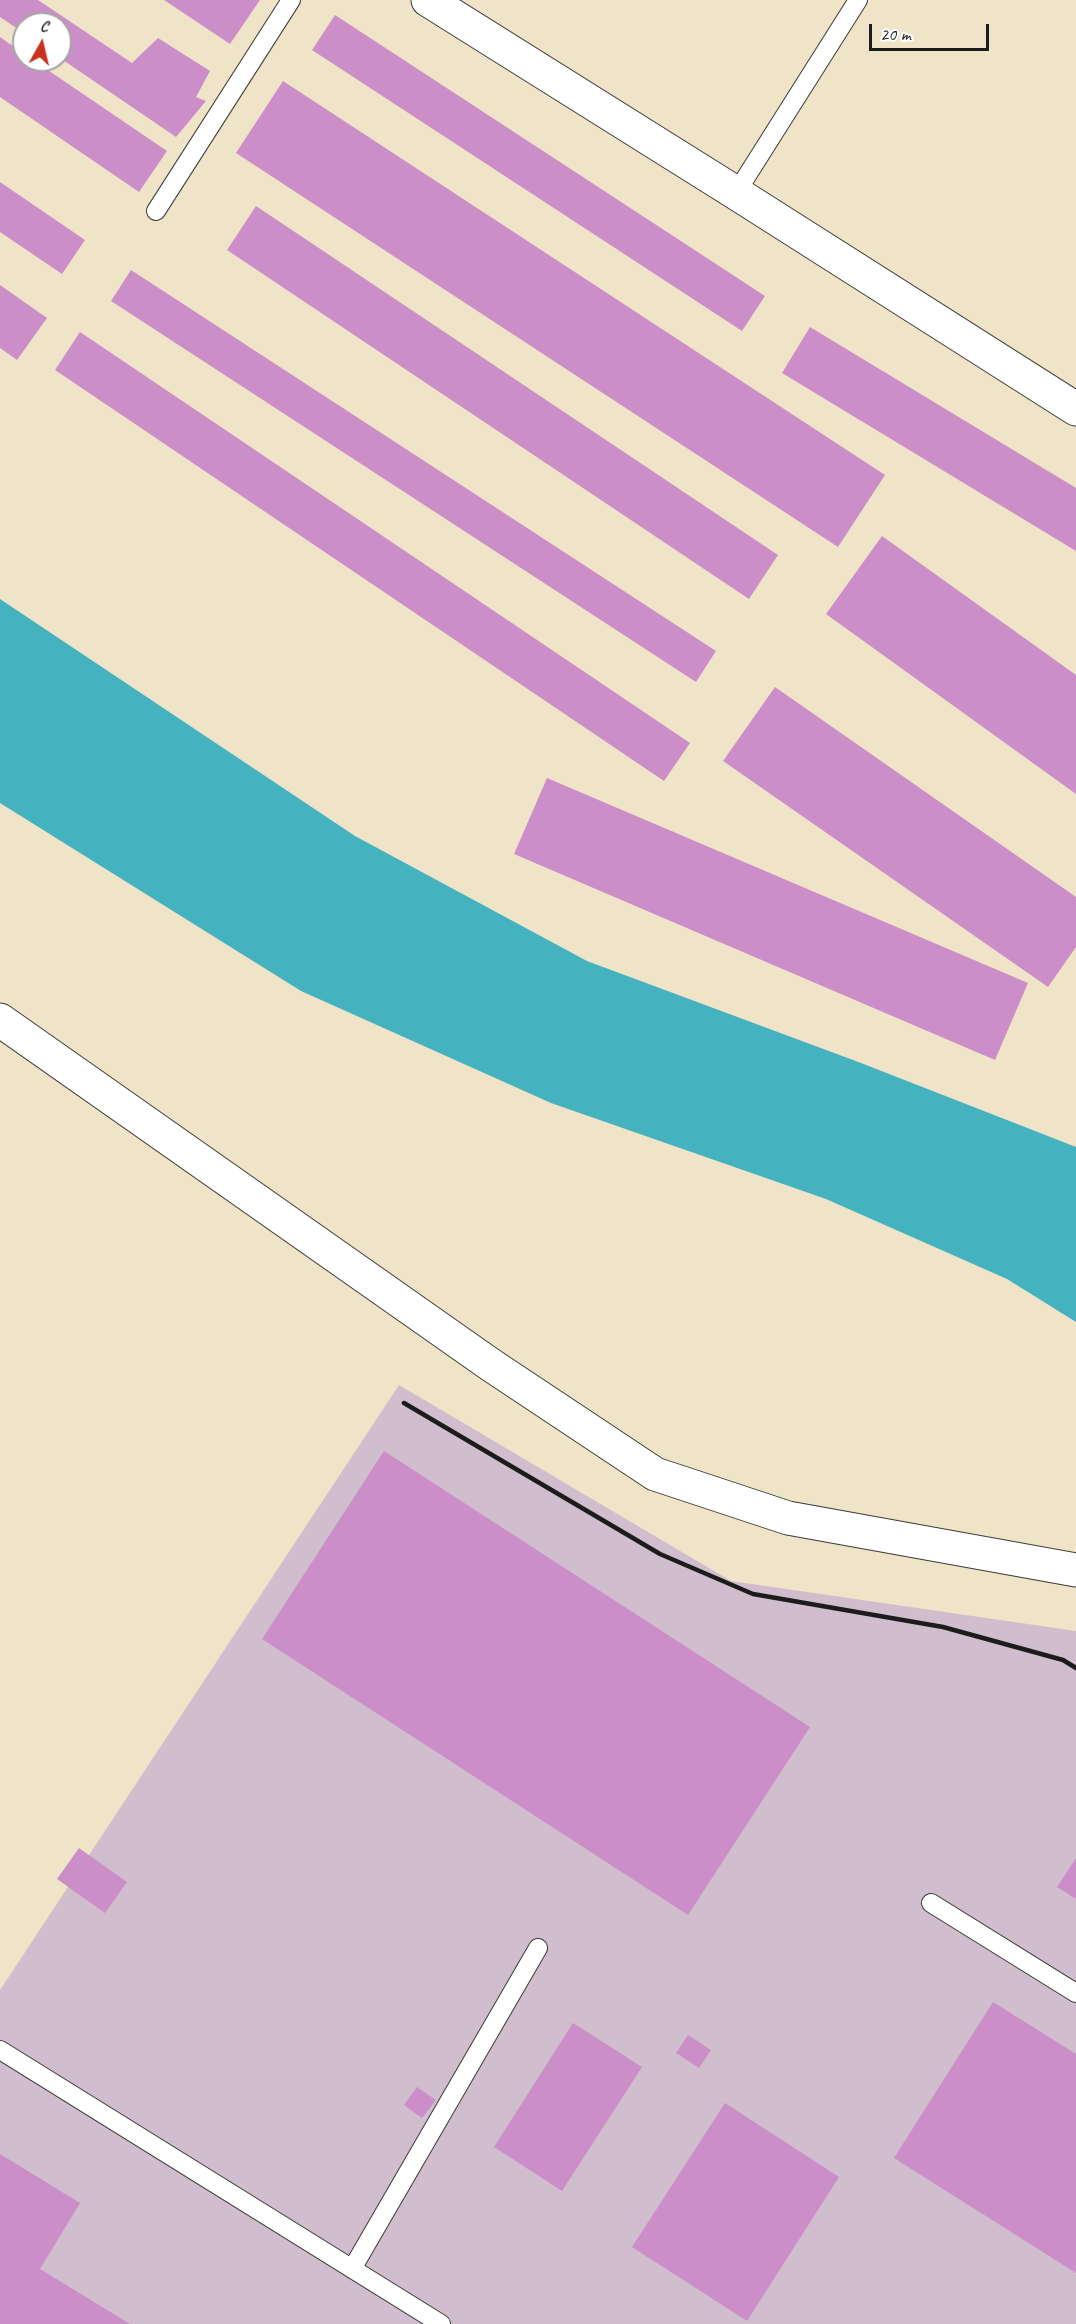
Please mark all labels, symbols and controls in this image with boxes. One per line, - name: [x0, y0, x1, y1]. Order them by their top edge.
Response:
- north arrow: [12, 12, 72, 72]
- scale bar: [872, 12, 992, 50]
- text: С: [39, 16, 50, 37]
- text: 20 m: [880, 23, 911, 45]

